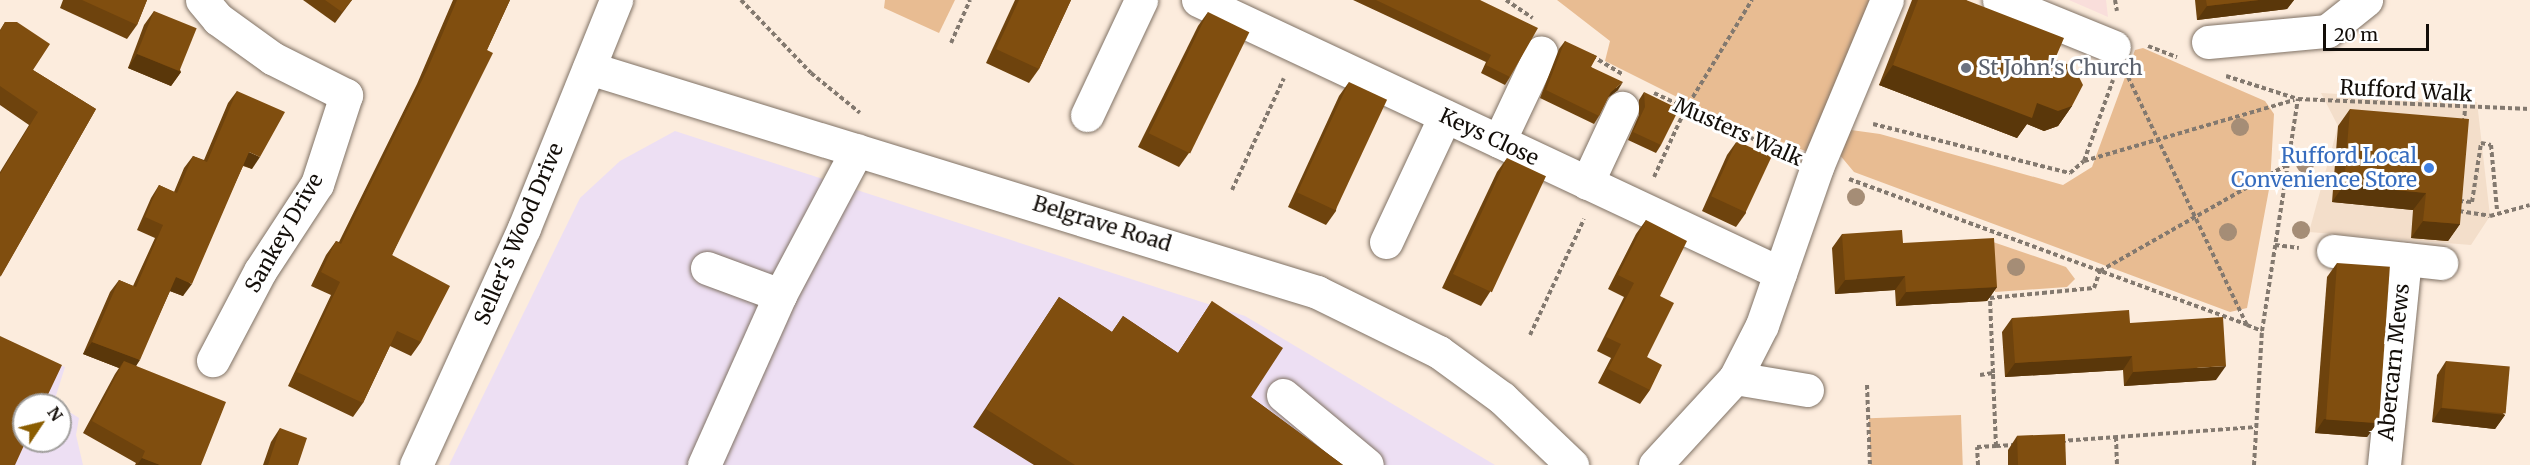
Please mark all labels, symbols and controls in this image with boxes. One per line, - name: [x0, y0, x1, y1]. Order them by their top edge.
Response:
- scale bar: [2326, 12, 2432, 50]
- text: 20 m: [2334, 23, 2378, 46]
- place label: St John's Church: [1978, 55, 2143, 81]
- marker: St John's Church: [1959, 61, 1973, 75]
- street label: Rufford Walk: [2339, 75, 2473, 107]
- street label: Musters Walk: [1670, 92, 1806, 172]
- street label: Keys Close: [1435, 103, 1543, 171]
- street label: Seller's Wood Drive: [469, 139, 569, 329]
- place label: Rufford Local Convenience Store: [2231, 143, 2417, 193]
- marker: Rufford Local Convenience Store: [2422, 161, 2436, 175]
- street label: Sankey Drive: [240, 169, 328, 297]
- street label: Belgrave Road: [1030, 191, 1174, 257]
- street label: Abercarn Mews: [2373, 282, 2415, 442]
- north arrow: [12, 393, 72, 453]
- text: N: [43, 403, 67, 425]

